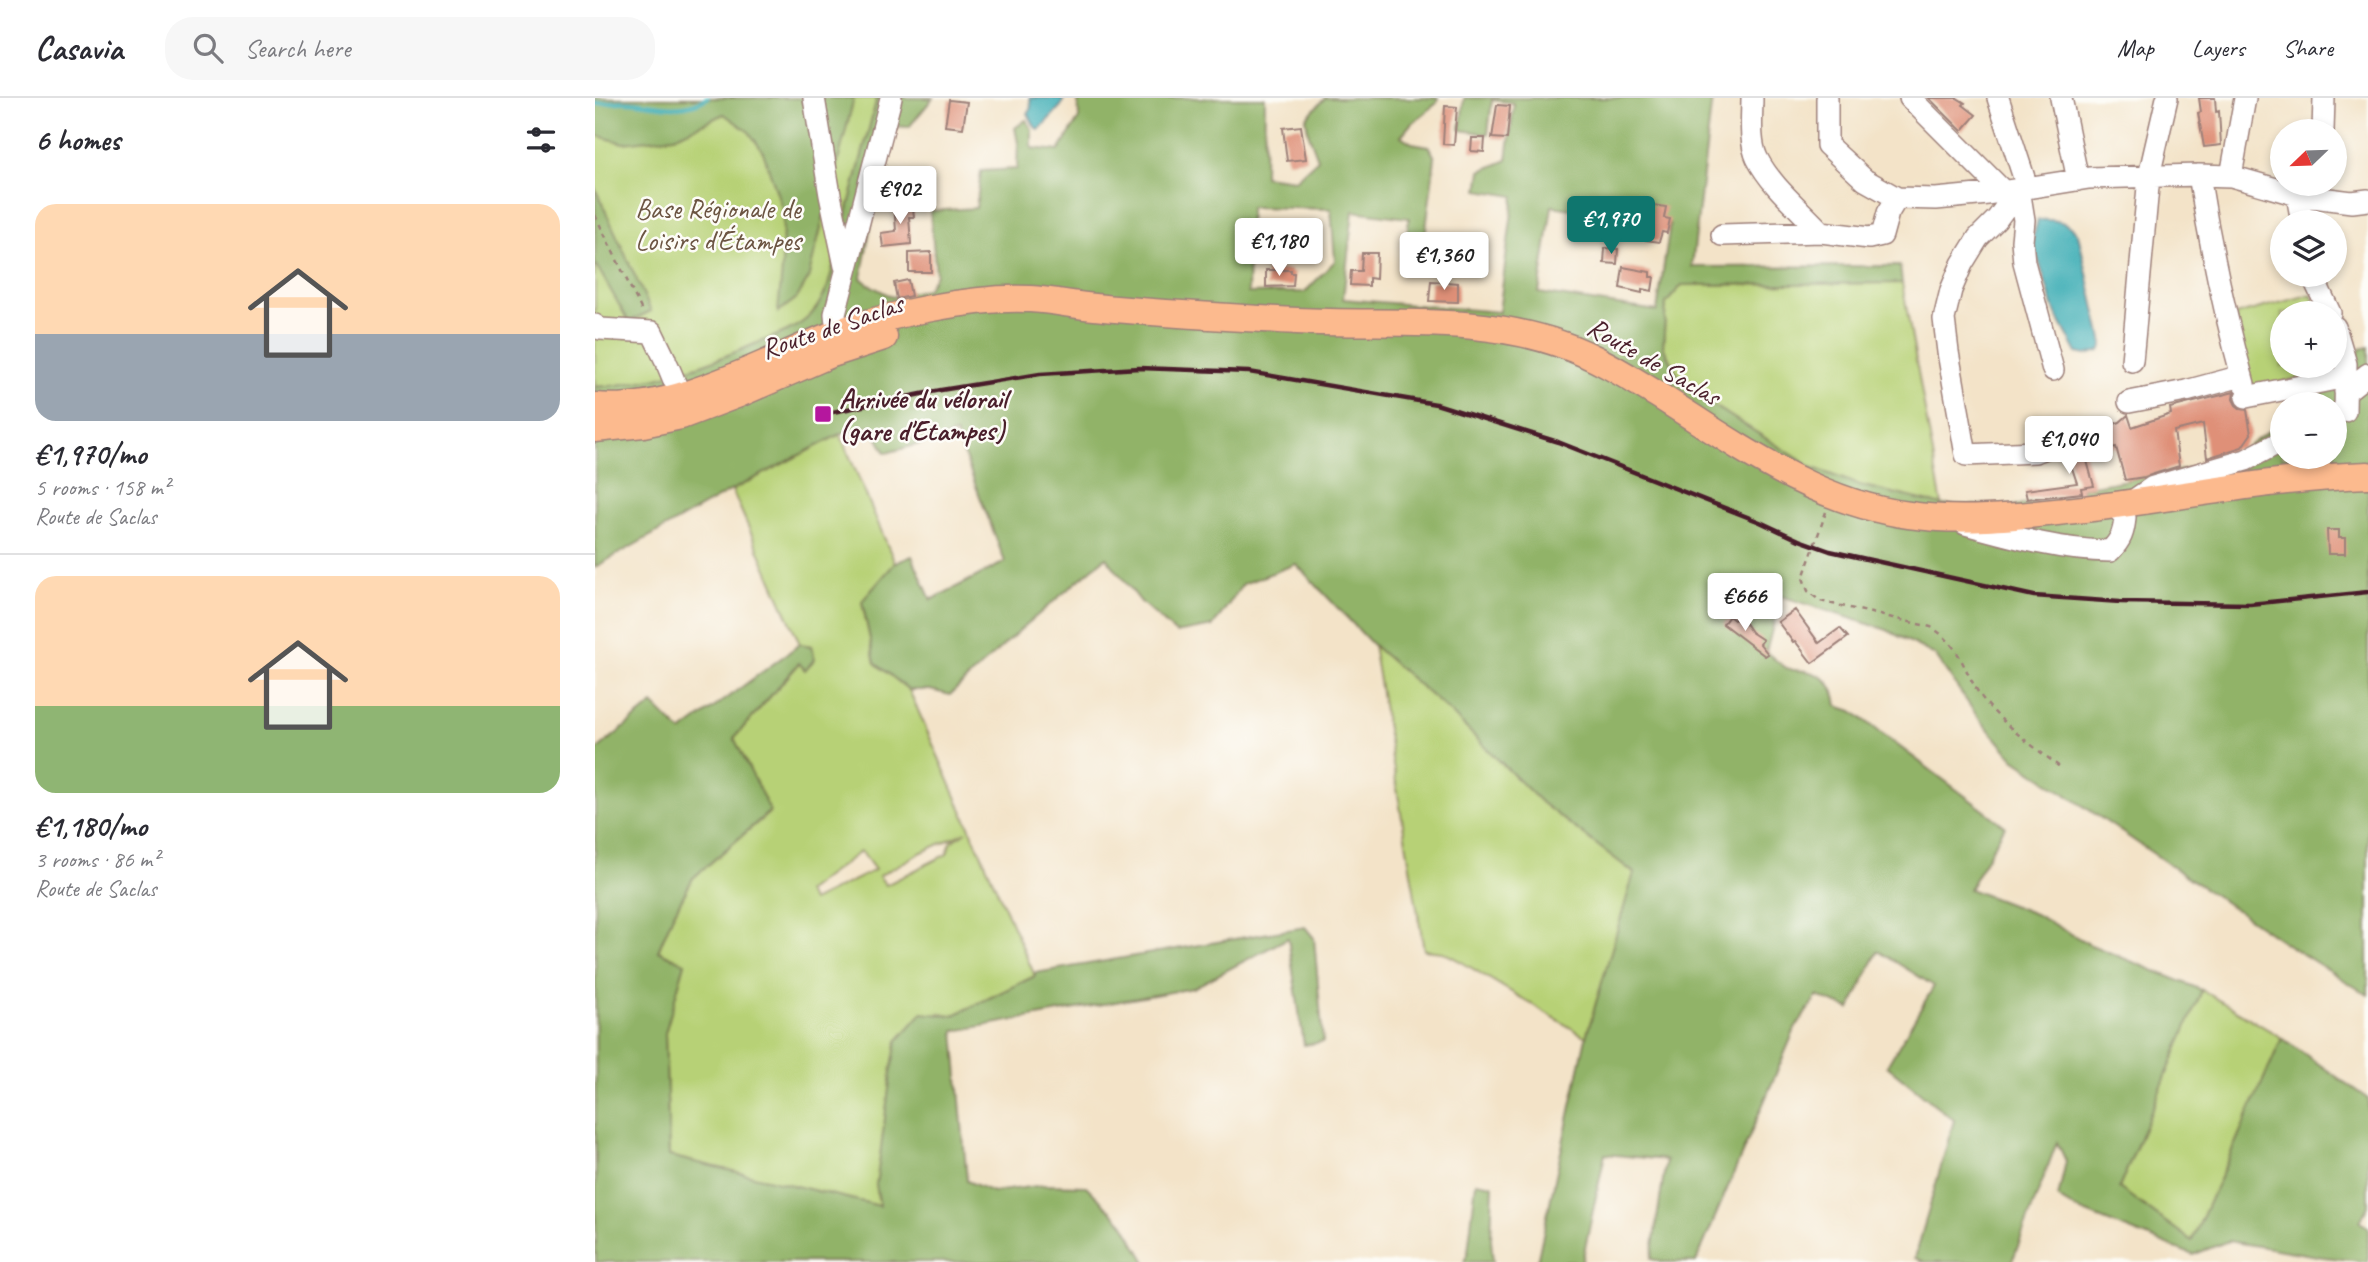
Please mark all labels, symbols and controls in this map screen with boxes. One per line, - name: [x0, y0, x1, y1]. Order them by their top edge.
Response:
- search box: [165, 17, 655, 80]
- text: Casavia: [35, 27, 123, 69]
- icon: search: [189, 29, 227, 67]
- text: Search here: [245, 32, 351, 65]
- text: Map: [2117, 33, 2154, 63]
- text: Layers: [2192, 33, 2245, 63]
- text: Share: [2283, 33, 2333, 63]
- north arrow: [2270, 119, 2347, 196]
- map controls: [2270, 119, 2347, 469]
- text: 6 homes: [35, 121, 120, 159]
- icon: filters: [522, 121, 560, 159]
- pin: €902: [859, 166, 941, 226]
- text: €902: [879, 174, 921, 203]
- park label: Base Régionale de Loisirs d'Étampes: [635, 191, 803, 258]
- pin: €1,970: [1554, 197, 1668, 256]
- text: €1,970: [1583, 204, 1639, 233]
- button: layers: [2270, 210, 2347, 287]
- pin: €1,180: [1222, 218, 1336, 278]
- text: €1,180: [1251, 226, 1307, 255]
- pin: €1,360: [1387, 232, 1501, 292]
- text: €1,360: [1416, 240, 1472, 269]
- icon: home: [235, 250, 361, 376]
- street label: Route de Saclas: [756, 285, 910, 367]
- button: +: [2270, 301, 2347, 378]
- street label: Route de Saclas: [1581, 309, 1729, 414]
- place label: Arrivée du vélorail (gare d'Etampes): [839, 381, 1012, 448]
- button: −: [2270, 392, 2347, 469]
- marker: Arrivée du vélorail (gare d'Etampes): [813, 404, 833, 424]
- pin: €1,040: [2012, 416, 2126, 476]
- text: €1,040: [2041, 424, 2097, 453]
- text: €1,970/mo: [35, 435, 146, 473]
- text: 5 rooms · 158 m²: [35, 473, 170, 502]
- text: Route de Saclas: [35, 502, 157, 531]
- pin: €666: [1704, 574, 1786, 633]
- text: €666: [1724, 581, 1766, 610]
- icon: home: [235, 622, 361, 748]
- text: €1,180/mo: [35, 807, 147, 845]
- text: 3 rooms · 86 m²: [35, 845, 159, 874]
- text: Route de Saclas: [35, 874, 157, 903]

